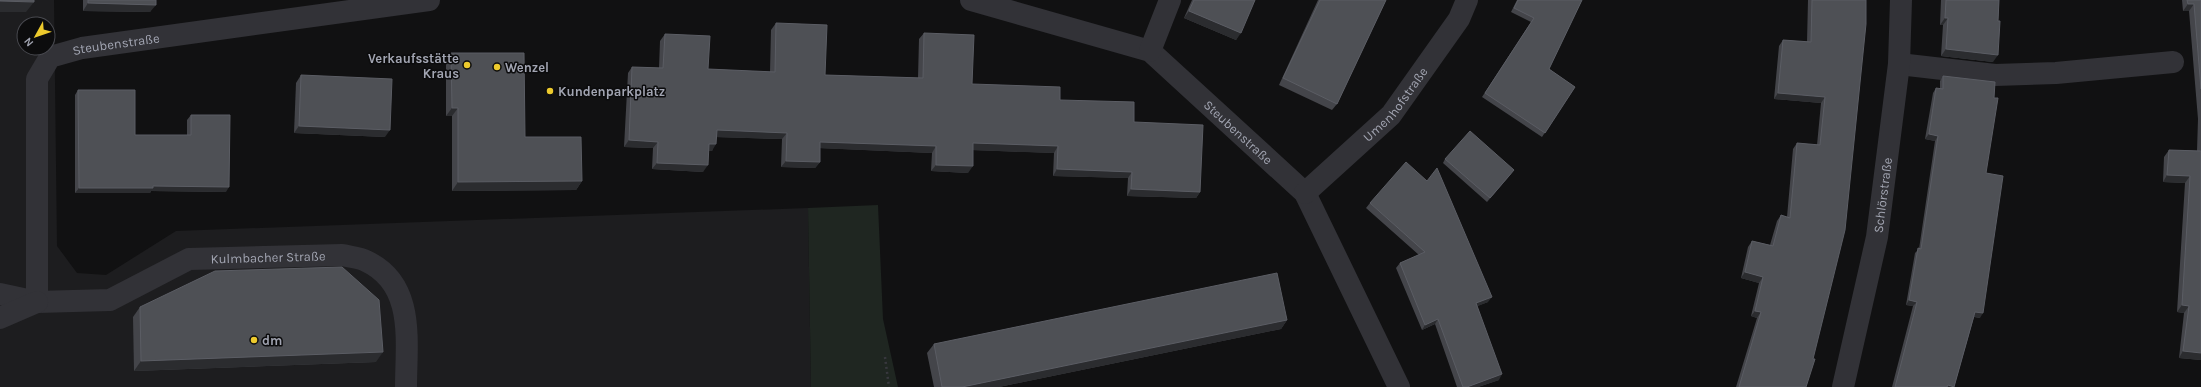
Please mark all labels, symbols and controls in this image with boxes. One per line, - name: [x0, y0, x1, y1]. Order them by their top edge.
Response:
- north arrow: [16, 16, 56, 56]
- street label: Steubenstraße: [71, 30, 161, 58]
- text: N: [21, 35, 36, 49]
- place label: Verkaufsstätte Kraus: [368, 51, 459, 81]
- marker: Verkaufsstätte Kraus: [462, 60, 472, 70]
- place label: Wenzel: [505, 60, 549, 75]
- marker: Wenzel: [492, 62, 502, 72]
- street label: Umenhofstraße: [1360, 64, 1431, 145]
- place label: Kundenparkplatz: [558, 84, 665, 99]
- marker: Kundenparkplatz: [545, 86, 555, 96]
- street label: Steubenstraße: [1201, 97, 1276, 168]
- street label: Schlörstraße: [1871, 156, 1895, 234]
- street label: Kulmbacher Straße: [211, 248, 326, 266]
- place label: dm: [262, 333, 282, 348]
- marker: dm: [249, 335, 259, 345]

